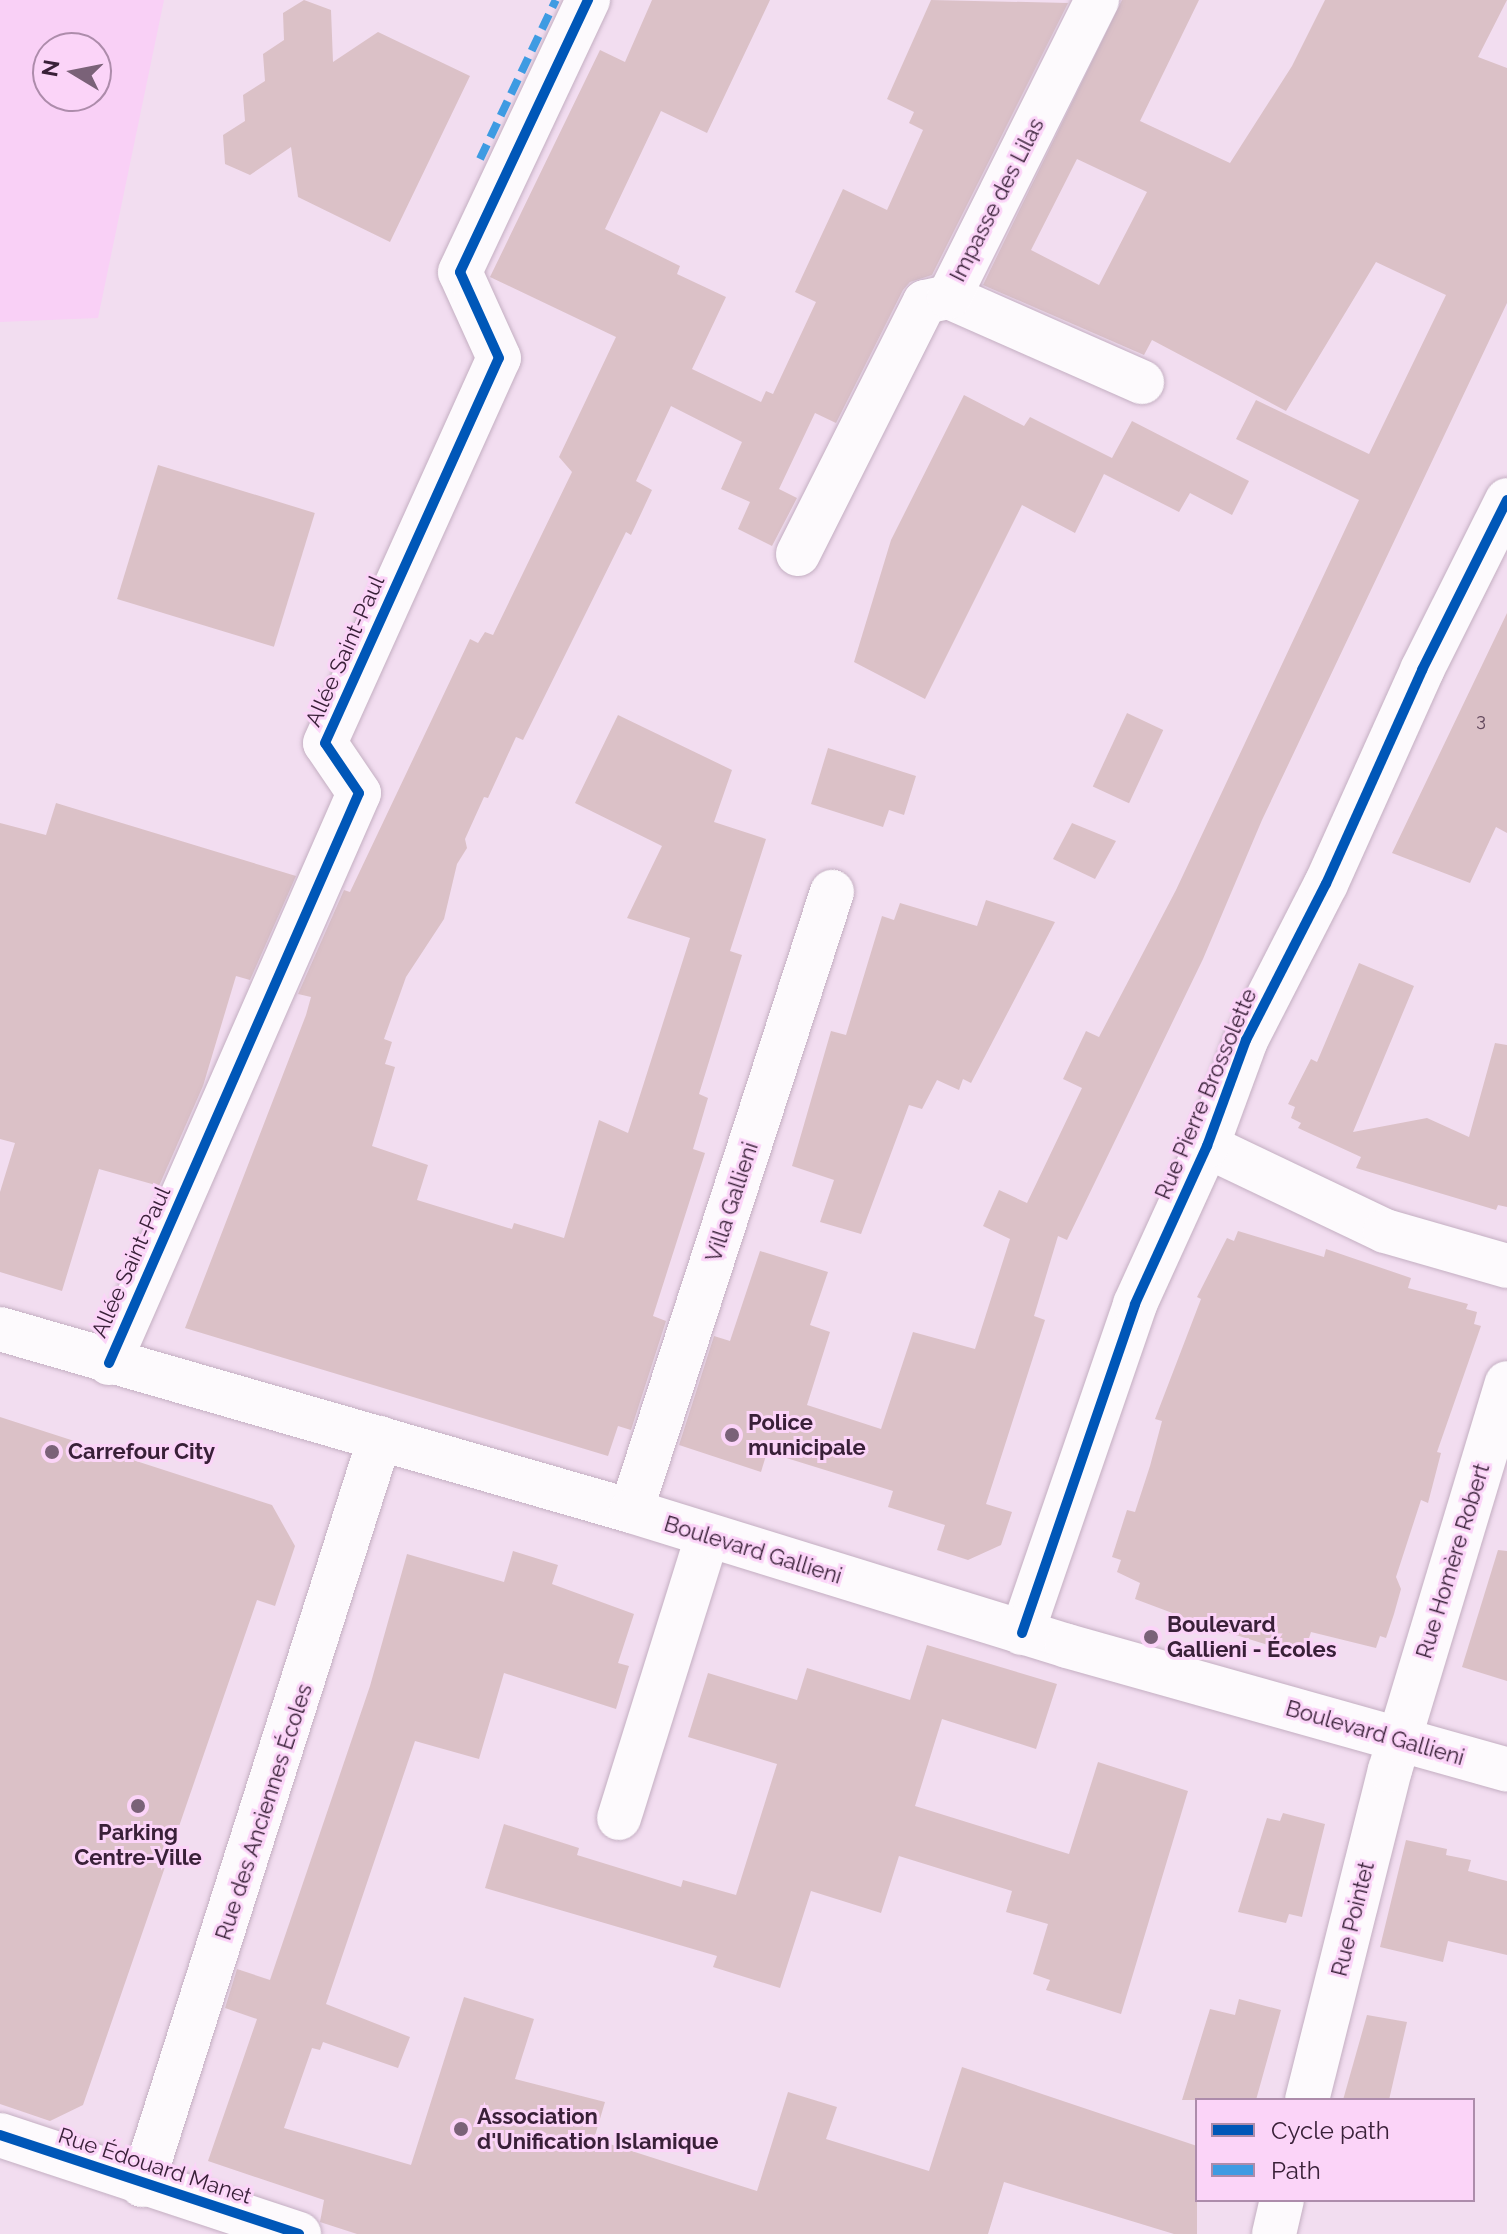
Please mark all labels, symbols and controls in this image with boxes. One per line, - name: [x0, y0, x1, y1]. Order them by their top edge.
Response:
- north arrow: [32, 32, 112, 112]
- text: N: [36, 58, 65, 79]
- street label: Impasse des Lilas: [944, 114, 1050, 286]
- street label: Allée Saint-Paul: [300, 571, 390, 731]
- house number: 3: [1476, 709, 1486, 731]
- street label: Rue Pierre Brossolette: [1150, 985, 1262, 1203]
- street label: Villa Gallieni: [700, 1139, 764, 1265]
- street label: Allée Saint-Paul: [86, 1182, 176, 1342]
- place label: Police municipale: [748, 1409, 866, 1460]
- marker: Police municipale: [723, 1426, 741, 1444]
- place label: Carrefour City: [68, 1439, 216, 1465]
- marker: Carrefour City: [43, 1443, 61, 1461]
- street label: Rue Homère Robert: [1411, 1460, 1495, 1662]
- street label: Boulevard Gallieni: [661, 1510, 845, 1590]
- place label: Boulevard Gallieni - Écoles: [1167, 1611, 1337, 1662]
- marker: Boulevard Gallieni - Écoles: [1142, 1628, 1160, 1646]
- street label: Rue des Anciennes Écoles: [210, 1680, 318, 1944]
- street label: Boulevard Gallieni: [1283, 1695, 1467, 1771]
- marker: Parking Centre-Ville: [129, 1797, 147, 1815]
- place label: Parking Centre-Ville: [74, 1819, 202, 1870]
- street label: Rue Pointet: [1326, 1859, 1380, 1979]
- legend: [1195, 2098, 1475, 2202]
- place label: Association d'Unification Islamique: [477, 2103, 718, 2154]
- text: Cycle path: [1271, 2116, 1390, 2145]
- marker: Association d'Unification Islamique: [452, 2120, 470, 2138]
- street label: Rue Édouard Manet: [55, 2122, 255, 2210]
- text: Path: [1271, 2156, 1321, 2185]

